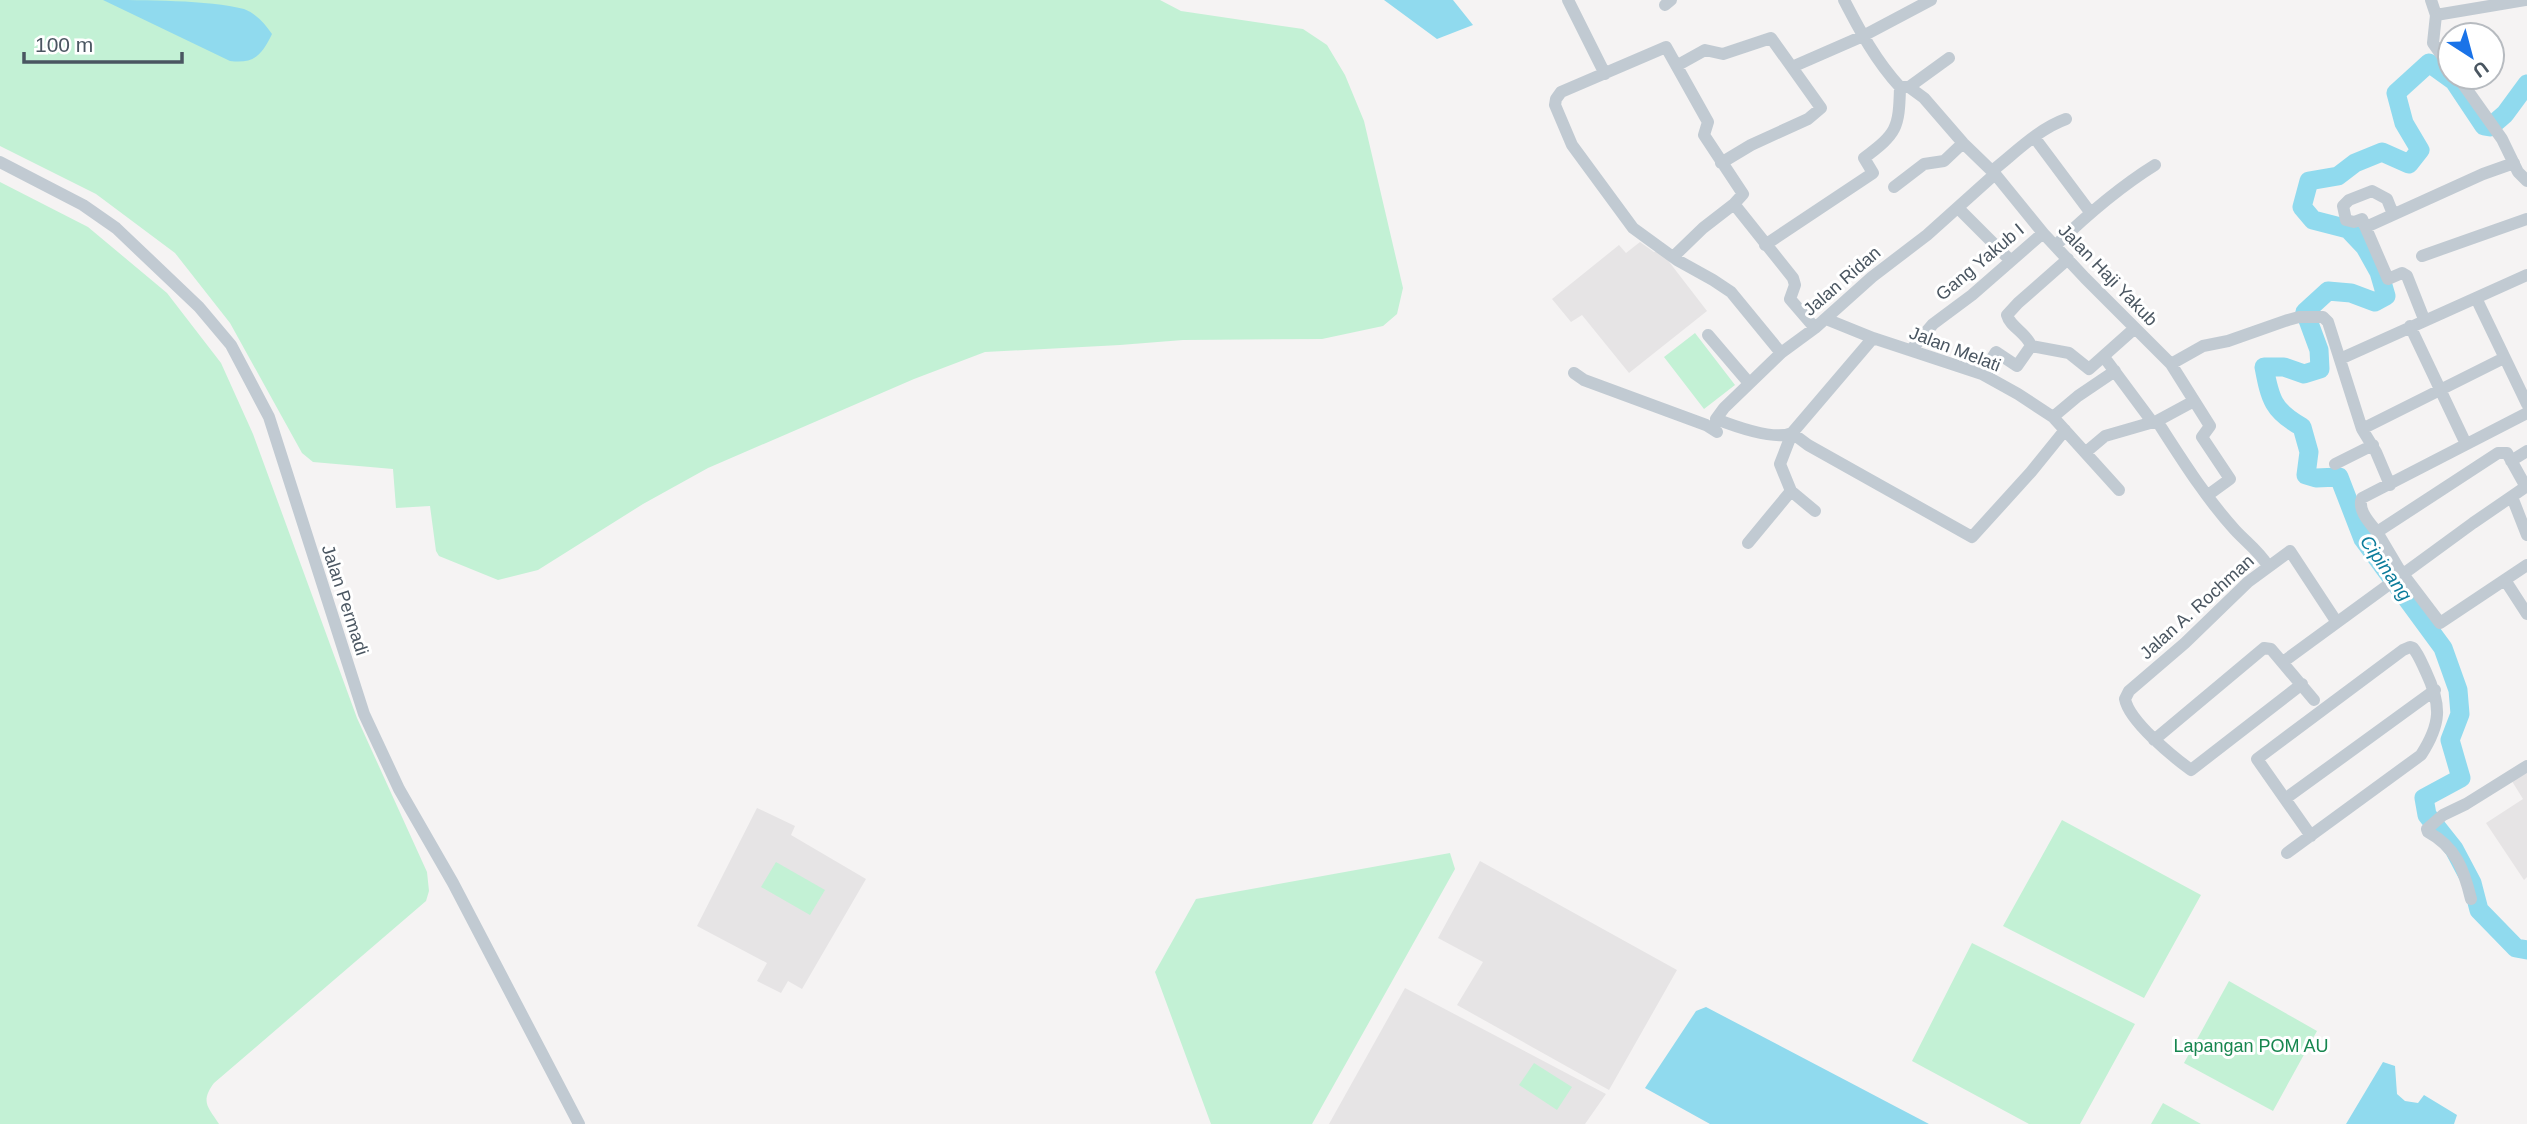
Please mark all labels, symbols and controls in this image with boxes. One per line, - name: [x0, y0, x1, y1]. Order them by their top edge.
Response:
- scale bar: [24, 21, 182, 65]
- north arrow: [2436, 21, 2506, 91]
- text: 100 m: [35, 33, 93, 56]
- text: U: [2469, 57, 2492, 82]
- street label: Gang Yakub I: [1932, 219, 2028, 305]
- street label: Jalan Haji Yakub: [2054, 220, 2162, 330]
- street label: Jalan Ridan: [1800, 242, 1884, 320]
- street label: Jalan Melati: [1907, 322, 2003, 376]
- water label: Cipinang: [2356, 531, 2416, 605]
- street label: Jalan Permadi: [318, 542, 372, 658]
- street label: Jalan A. Rochman: [2136, 551, 2258, 663]
- park label: Lapangan POM AU: [2173, 1036, 2329, 1056]

